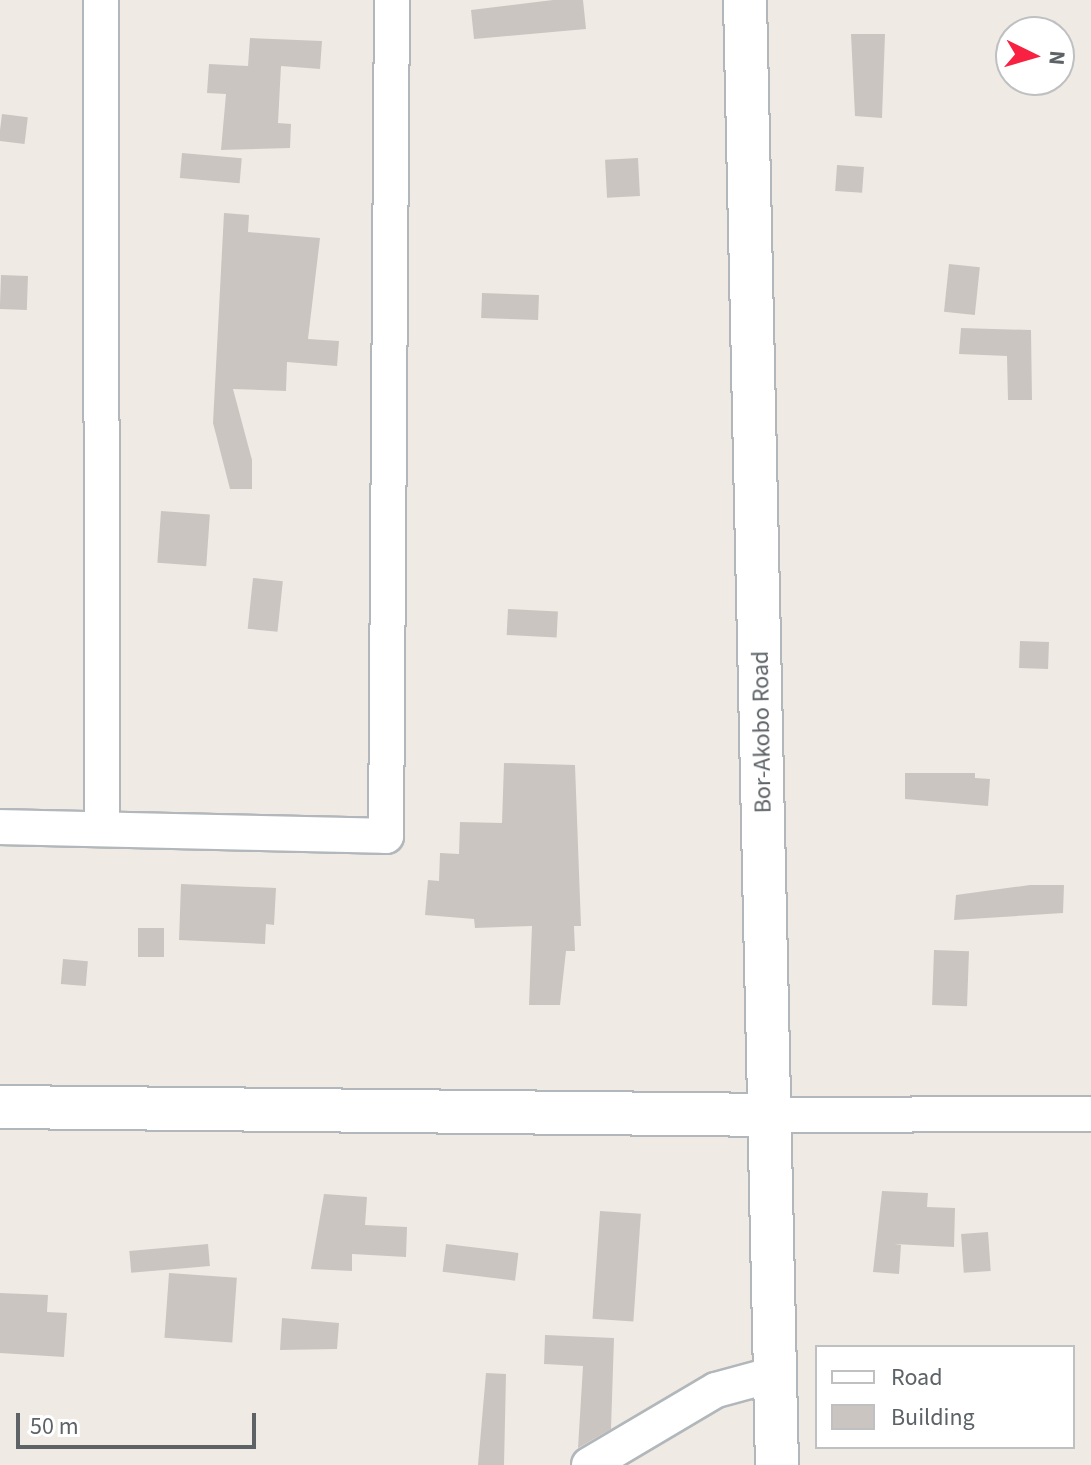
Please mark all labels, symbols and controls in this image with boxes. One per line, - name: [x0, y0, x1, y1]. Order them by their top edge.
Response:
- north arrow: [995, 16, 1075, 96]
- text: N: [1040, 49, 1073, 67]
- street label: Bor-Akobo Road: [746, 651, 778, 813]
- legend: [815, 1345, 1075, 1449]
- text: Road: [891, 1360, 943, 1395]
- scale bar: [20, 1397, 260, 1447]
- text: Building: [891, 1400, 975, 1435]
- text: 50 m: [30, 1409, 79, 1444]

